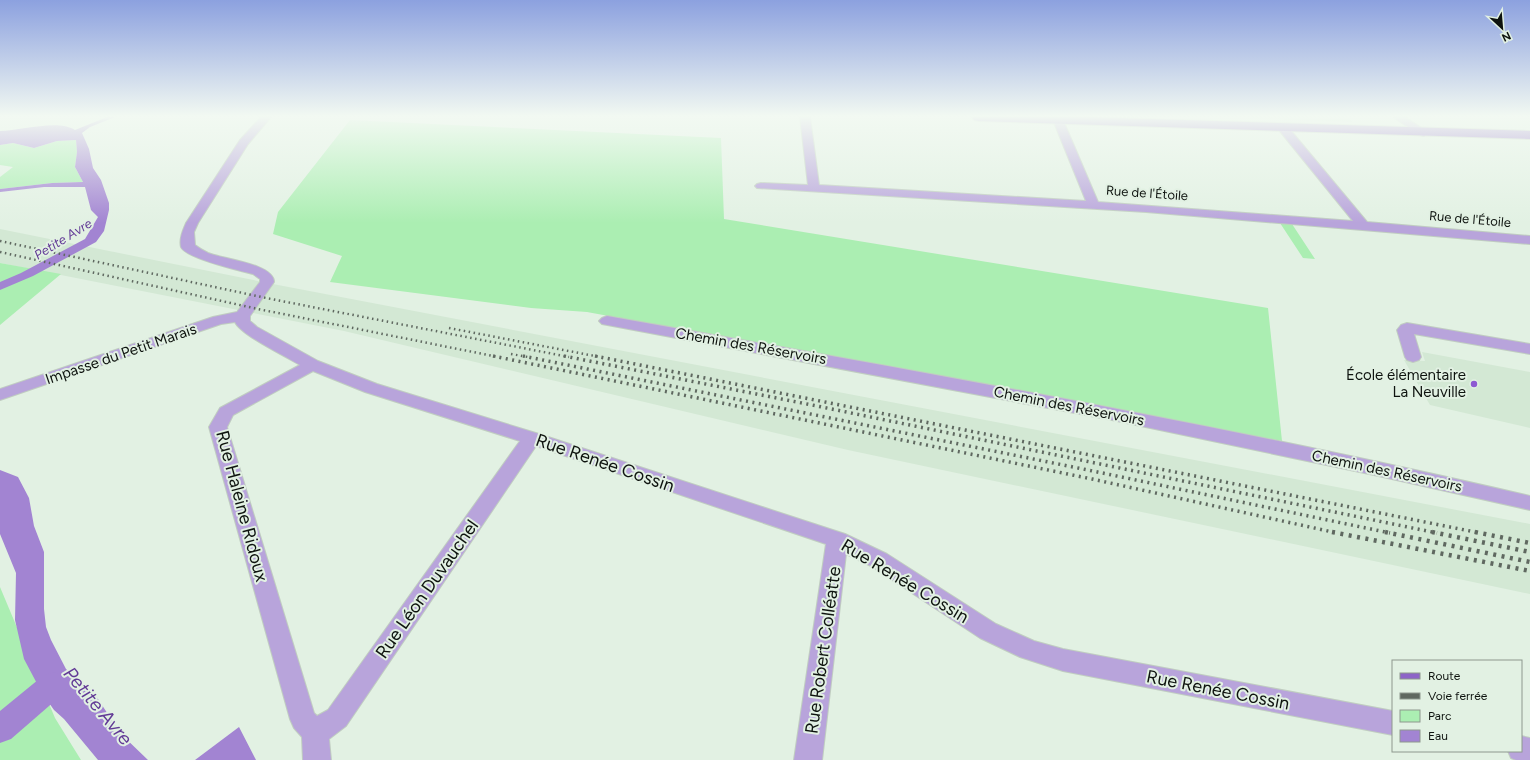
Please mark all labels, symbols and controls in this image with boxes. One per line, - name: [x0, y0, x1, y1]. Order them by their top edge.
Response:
- north arrow: [1482, 8, 1522, 48]
- text: N: [1499, 29, 1513, 44]
- street label: Rue de l'Étoile: [1105, 183, 1189, 203]
- street label: Rue de l'Étoile: [1428, 208, 1512, 230]
- water label: Petite Avre: [31, 215, 95, 263]
- street label: Impasse du Petit Marais: [43, 320, 199, 388]
- street label: Chemin des Réservoirs: [674, 324, 828, 368]
- place label: École élémentaire La Neuville: [1346, 366, 1466, 401]
- marker: École élémentaire La Neuville: [1469, 379, 1479, 389]
- street label: Chemin des Réservoirs: [992, 383, 1146, 429]
- street label: Rue Haleine Ridoux: [211, 428, 273, 584]
- street label: Rue Renée Cossin: [533, 429, 677, 497]
- street label: Chemin des Réservoirs: [1310, 446, 1464, 496]
- street label: Rue Léon Duvauchel: [371, 515, 483, 663]
- street label: Rue Renée Cossin: [837, 534, 973, 628]
- street label: Rue Robert Colléatte: [800, 565, 846, 735]
- legend: [1392, 660, 1522, 752]
- water label: Petite Avre: [59, 662, 138, 750]
- street label: Rue Renée Cossin: [1145, 665, 1291, 715]
- text: Route: [1428, 669, 1461, 683]
- text: Voie ferrée: [1428, 689, 1488, 703]
- text: Parc: [1428, 709, 1452, 723]
- text: Eau: [1428, 729, 1448, 743]

